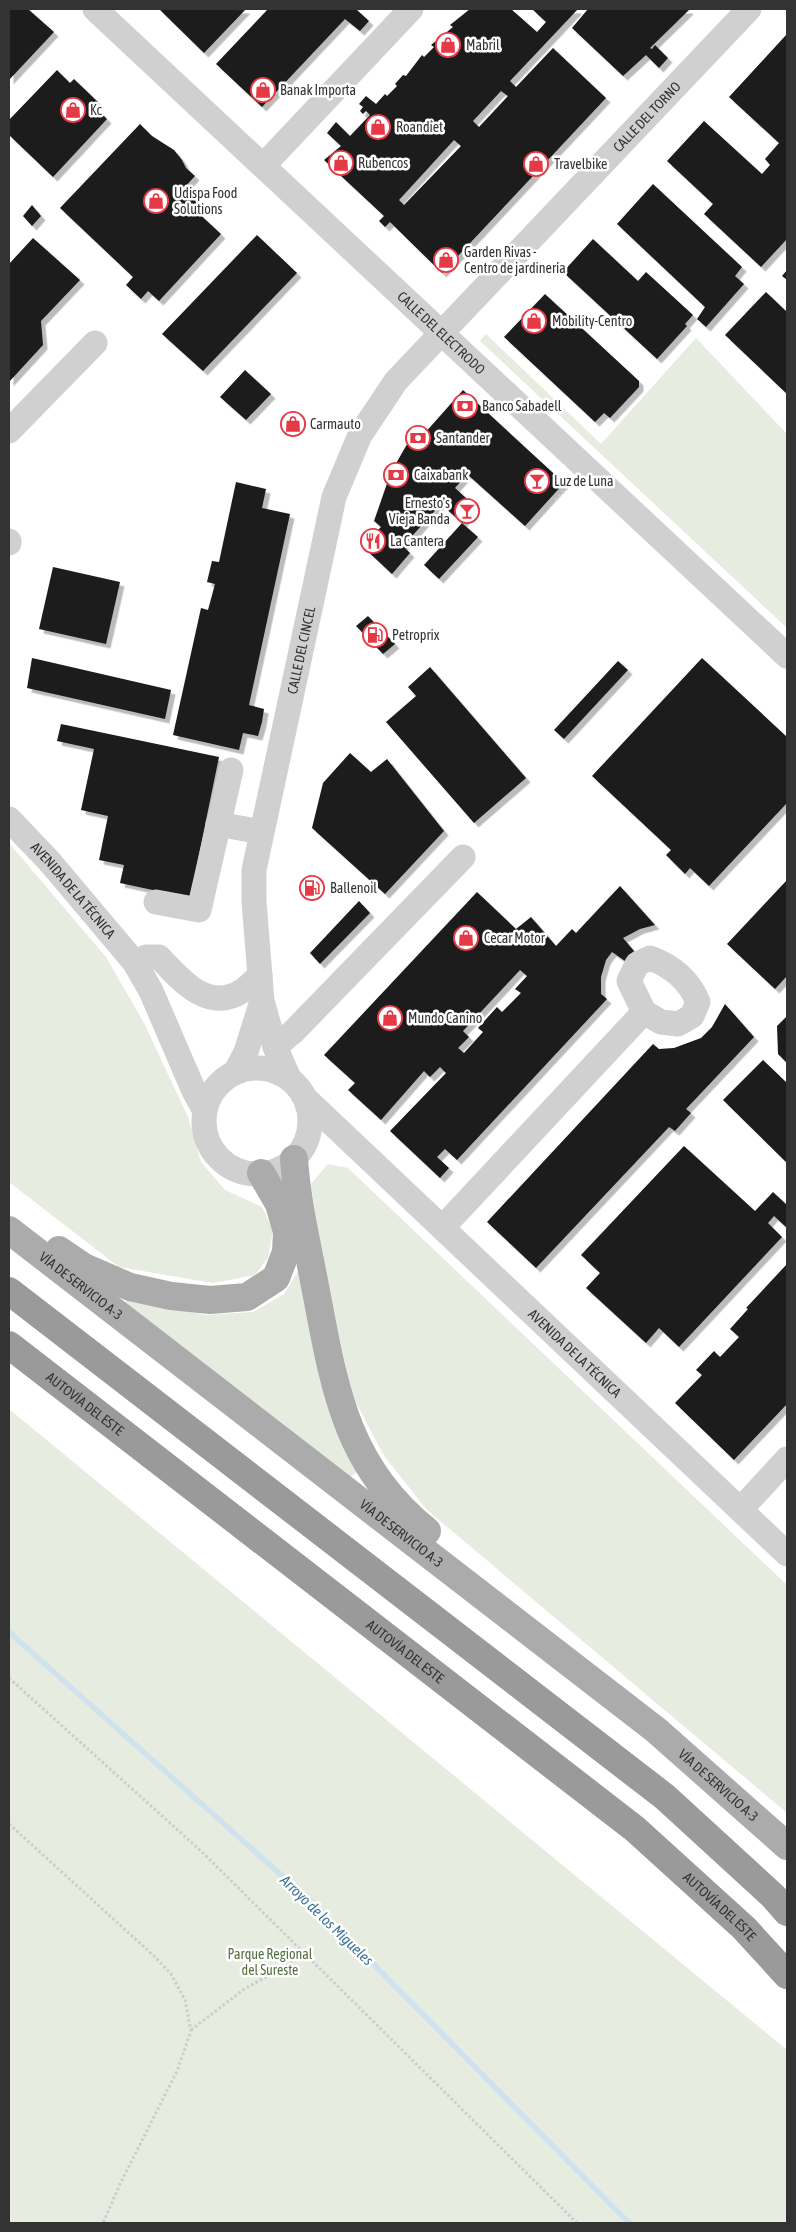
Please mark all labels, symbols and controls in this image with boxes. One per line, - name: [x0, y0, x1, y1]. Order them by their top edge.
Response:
- shop icon: Mabril: [435, 32, 461, 58]
- place label: Mabril: [466, 37, 500, 53]
- shop icon: Banak Importa: [250, 77, 276, 103]
- street label: CALLE DEL TORNO: [610, 78, 684, 155]
- place label: Banak Importa: [280, 82, 356, 98]
- shop icon: Kc: [60, 97, 86, 123]
- place label: Kc: [90, 102, 103, 118]
- shop icon: Roandiet: [365, 114, 391, 140]
- place label: Roandiet: [396, 119, 443, 135]
- shop icon: Rubencos: [328, 150, 354, 176]
- shop icon: Travelbike: [523, 151, 549, 177]
- place label: Rubencos: [358, 155, 408, 171]
- place label: Travelbike: [554, 156, 607, 172]
- place label: Udispa Food Solutions: [174, 185, 237, 217]
- shop icon: Udispa Food Solutions: [143, 188, 169, 214]
- place label: Garden Rivas - Centro de jardinería: [464, 244, 566, 276]
- shop icon: Garden Rivas - Centro de jardinería: [433, 247, 459, 273]
- street label: CALLE DEL ELECTRODO: [394, 288, 488, 377]
- shop icon: Mobility-Centro: [521, 308, 547, 334]
- place label: Mobility-Centro: [552, 313, 632, 329]
- bank icon: Banco Sabadell: [452, 393, 478, 419]
- place label: Banco Sabadell: [482, 398, 562, 414]
- shop icon: Carmauto: [280, 411, 306, 437]
- place label: Carmauto: [310, 416, 361, 432]
- bank icon: Santander: [405, 425, 431, 451]
- place label: Santander: [436, 430, 491, 446]
- bank icon: Caixabank: [383, 462, 409, 488]
- place label: Caixabank: [414, 467, 468, 483]
- bar icon: Luz de Luna: [524, 468, 550, 494]
- place label: Luz de Luna: [554, 473, 614, 489]
- place label: Ernesto's Vieja Banda: [389, 495, 450, 527]
- bar icon: Ernesto's Vieja Banda: [454, 498, 480, 524]
- restaurant icon: La Cantera: [360, 528, 386, 554]
- place label: La Cantera: [390, 533, 444, 549]
- street label: CALLE DEL CINCEL: [284, 604, 318, 695]
- fuel station icon: Petroprix: [362, 622, 388, 648]
- place label: Petroprix: [392, 627, 440, 643]
- street label: AVENIDA DE LA TÉCNICA: [28, 839, 119, 942]
- fuel station icon: Ballenoil: [299, 875, 325, 901]
- place label: Ballenoil: [330, 880, 377, 896]
- shop icon: Cecar Motor: [453, 925, 479, 951]
- place label: Cecar Motor: [484, 930, 546, 946]
- shop icon: Mundo Canino: [377, 1005, 403, 1031]
- place label: Mundo Canino: [408, 1010, 482, 1026]
- street label: VÍA DE SERVICIO A-3: [36, 1248, 126, 1323]
- street label: AVENIDA DE LA TÉCNICA: [525, 1306, 624, 1401]
- street label: AUTOVÍA DEL ESTE: [43, 1369, 127, 1439]
- street label: VÍA DE SERVICIO A-3: [357, 1496, 446, 1571]
- street label: AUTOVÍA DEL ESTE: [363, 1617, 447, 1686]
- street label: VÍA DE SERVICIO A-3: [675, 1746, 762, 1825]
- street label: AUTOVÍA DEL ESTE: [680, 1869, 760, 1944]
- water label: Arroyo de los Migueles: [276, 1871, 377, 1969]
- park label: Parque Regional del Sureste: [227, 1946, 313, 1978]

